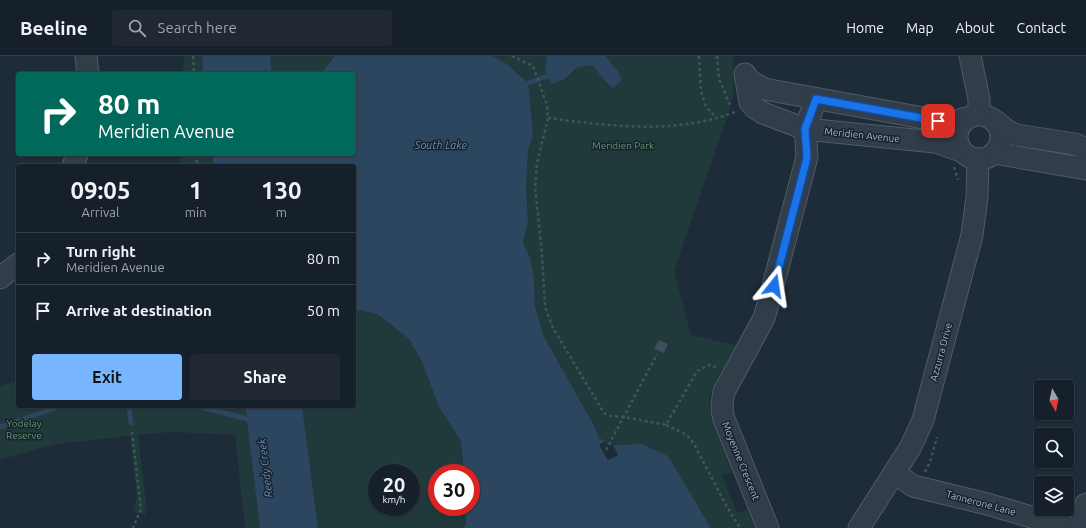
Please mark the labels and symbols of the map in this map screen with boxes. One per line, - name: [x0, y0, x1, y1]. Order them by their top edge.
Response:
- pin: [921, 104, 955, 138]
- street label: Meridien Avenue: [824, 126, 900, 144]
- water label: South Lake: [414, 139, 468, 151]
- park label: Meridien Park: [592, 140, 654, 151]
- position arrow: [753, 265, 795, 307]
- street label: Azzurra Drive: [928, 322, 954, 382]
- north arrow: [1034, 380, 1074, 420]
- park label: Yodelay Reserve: [6, 418, 42, 441]
- street label: Moyenne Crescent: [720, 420, 762, 502]
- water label: Reedy Creek: [255, 438, 275, 498]
- speed limit sign: 30: [428, 464, 480, 516]
- street label: Tannerone Lane: [945, 488, 1017, 518]

